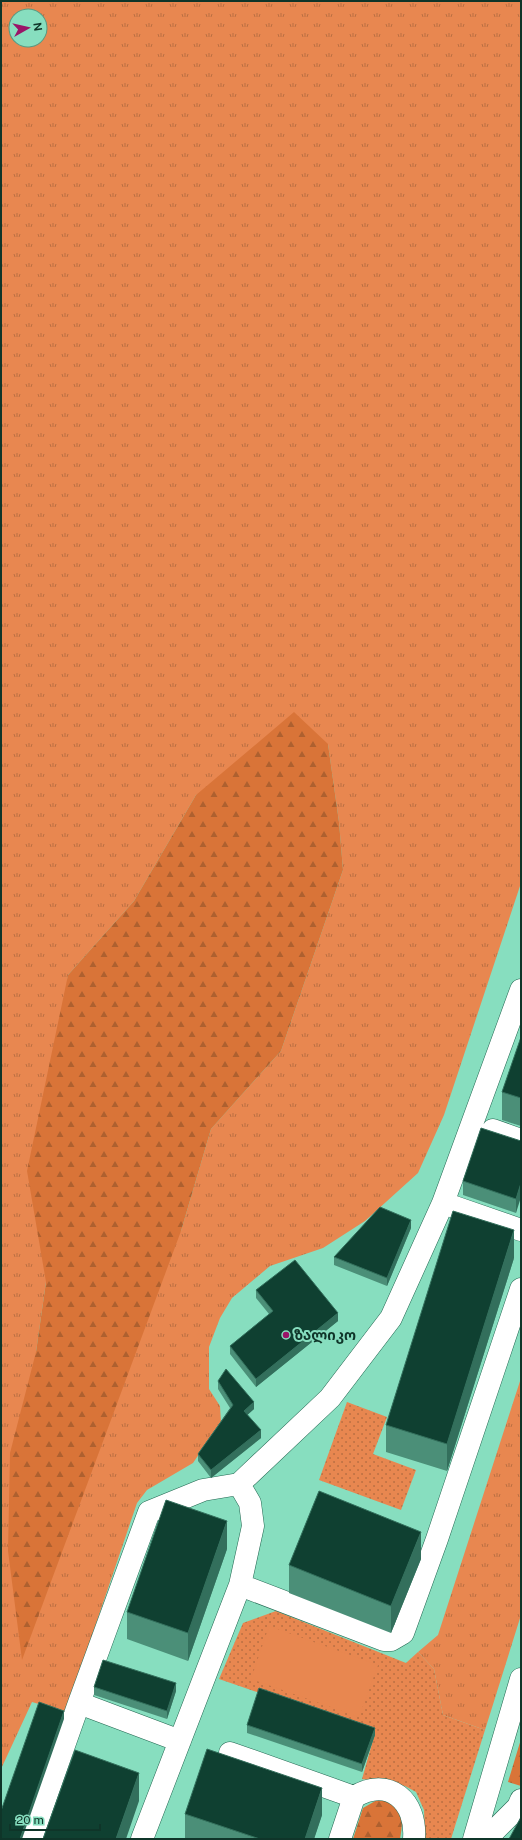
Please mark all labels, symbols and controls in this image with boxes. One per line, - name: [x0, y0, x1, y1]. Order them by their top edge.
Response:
- north arrow: [8, 8, 48, 48]
- text: N: [31, 22, 44, 32]
- place label: ზალიკო: [294, 1327, 356, 1344]
- marker: ზალიკო: [281, 1330, 291, 1340]
- scale bar: [10, 1806, 100, 1832]
- text: 20 m: [16, 1813, 44, 1827]

